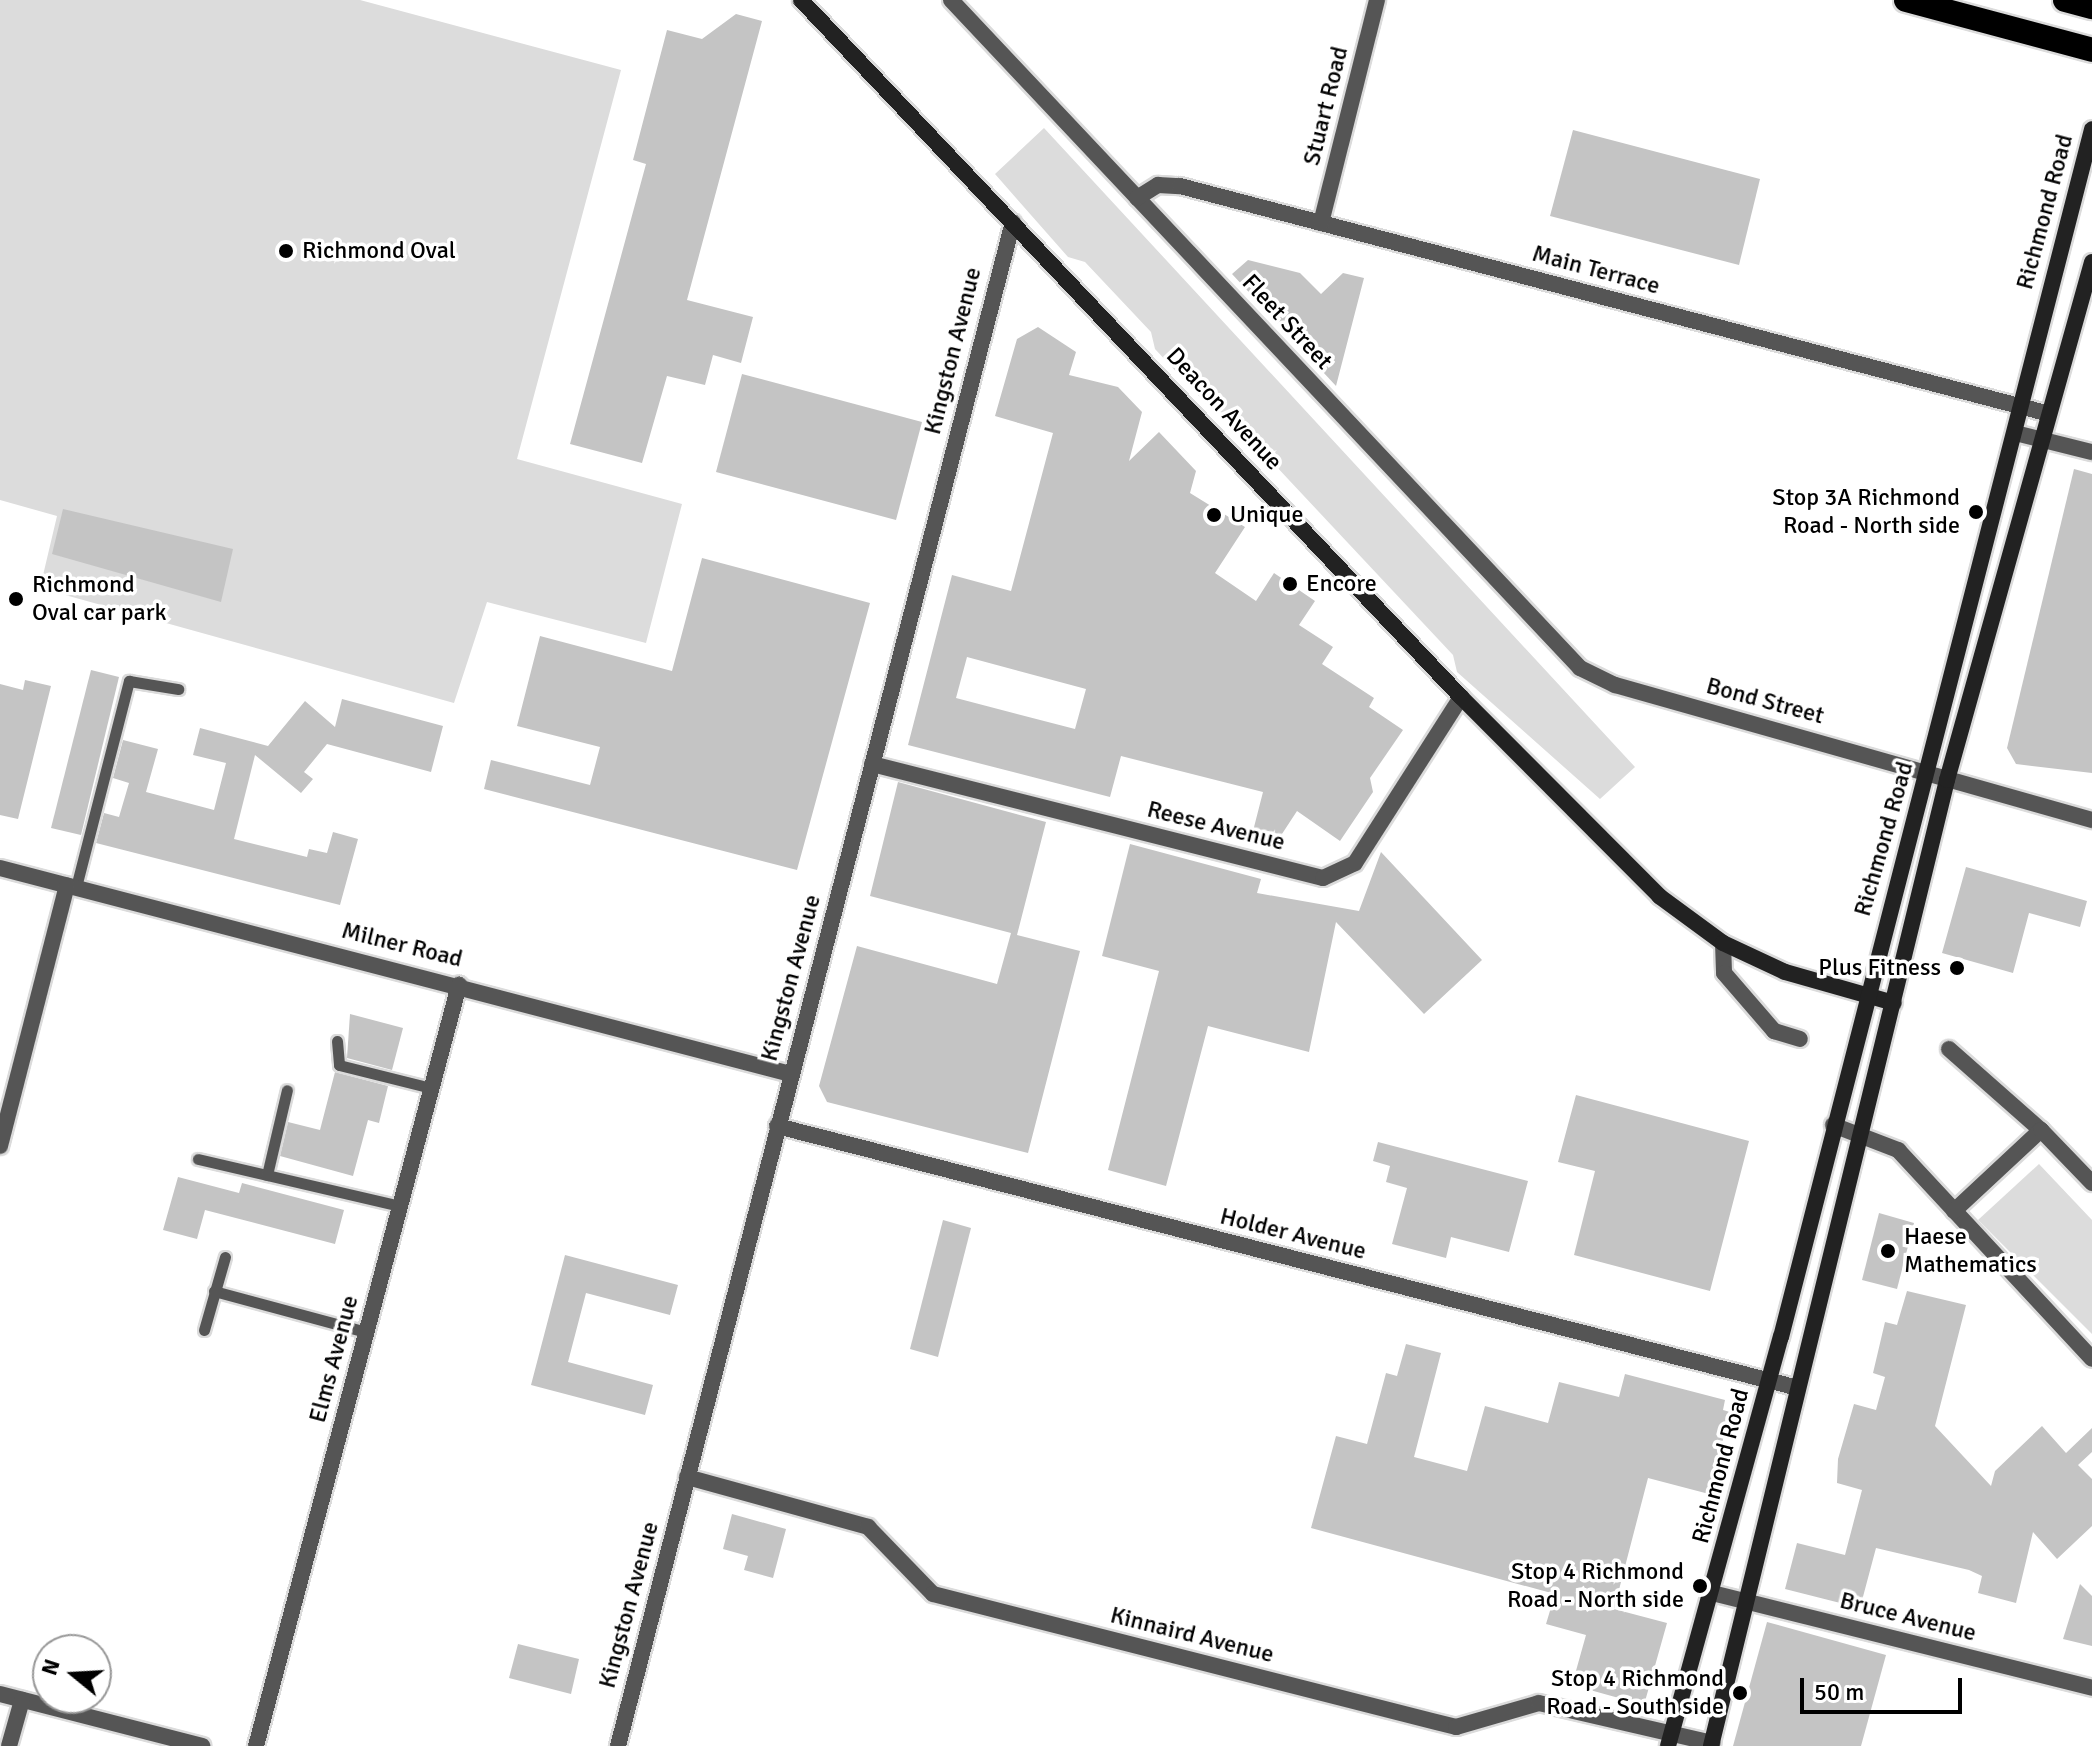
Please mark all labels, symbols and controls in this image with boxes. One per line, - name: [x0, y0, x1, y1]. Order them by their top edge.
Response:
- street label: Stuart Road: [1297, 44, 1355, 168]
- street label: Richmond Road: [2010, 131, 2080, 293]
- place label: Richmond Oval: [302, 237, 456, 265]
- street label: Main Terrace: [1529, 239, 1663, 301]
- marker: Richmond Oval: [277, 242, 295, 260]
- street label: Kingston Avenue: [918, 264, 988, 438]
- street label: Fleet Street: [1236, 268, 1338, 376]
- street label: Deacon Avenue: [1160, 342, 1288, 476]
- place label: Stop 3A Richmond Road - North side: [1772, 484, 1960, 540]
- place label: Unique: [1230, 501, 1303, 529]
- marker: Stop 3A Richmond Road - North side: [1967, 503, 1985, 521]
- marker: Unique: [1205, 506, 1223, 524]
- place label: Encore: [1306, 570, 1377, 598]
- place label: Richmond Oval car park: [32, 571, 167, 627]
- marker: Encore: [1281, 575, 1299, 593]
- marker: Richmond Oval car park: [7, 590, 25, 608]
- street label: Bond Street: [1703, 671, 1827, 731]
- street label: Richmond Road: [1848, 758, 1920, 920]
- street label: Reese Avenue: [1144, 795, 1288, 857]
- street label: Kingston Avenue: [755, 892, 827, 1064]
- street label: Milner Road: [339, 916, 465, 974]
- place label: Plus Fitness: [1818, 954, 1941, 982]
- marker: Plus Fitness: [1948, 959, 1966, 977]
- street label: Holder Avenue: [1217, 1202, 1369, 1266]
- place label: Haese Mathematics: [1904, 1223, 2037, 1279]
- marker: Haese Mathematics: [1879, 1242, 1897, 1260]
- street label: Elms Avenue: [303, 1292, 365, 1426]
- street label: Richmond Road: [1686, 1385, 1756, 1547]
- street label: Kingston Avenue: [593, 1519, 665, 1691]
- place label: Stop 4 Richmond Road - North side: [1507, 1558, 1684, 1614]
- marker: Stop 4 Richmond Road - North side: [1691, 1577, 1709, 1595]
- street label: Bruce Avenue: [1837, 1586, 1979, 1648]
- street label: Kinnaird Avenue: [1107, 1601, 1277, 1669]
- north arrow: [32, 1634, 112, 1714]
- text: N: [35, 1656, 66, 1679]
- scale bar: [1804, 1662, 1966, 1712]
- place label: Stop 4 Richmond Road - South side: [1546, 1665, 1724, 1721]
- text: 50 m: [1814, 1677, 1864, 1707]
- marker: Stop 4 Richmond Road - South side: [1731, 1684, 1749, 1702]

